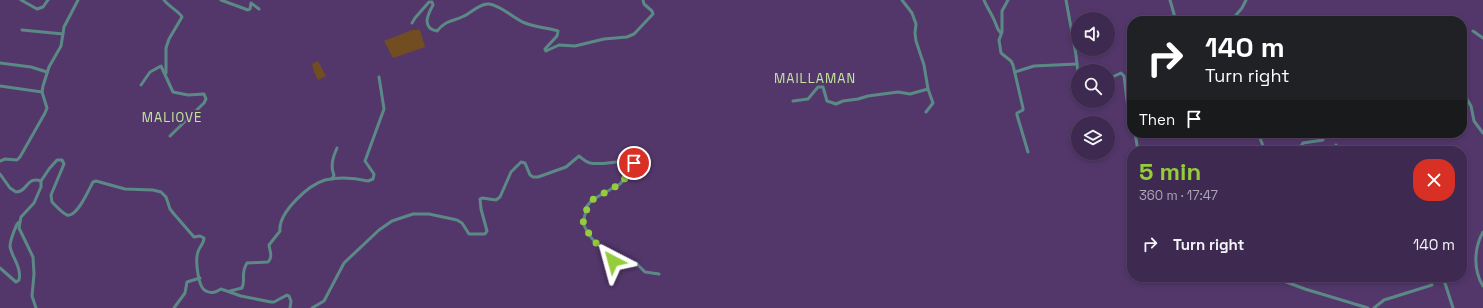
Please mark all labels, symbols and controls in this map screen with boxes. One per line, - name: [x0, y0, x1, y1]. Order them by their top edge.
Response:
- map controls: [1071, 12, 1115, 160]
- button: sound: [1071, 12, 1115, 56]
- text: 140 m: [1205, 29, 1285, 65]
- icon: right: [1139, 32, 1191, 84]
- button: search: [1071, 64, 1115, 108]
- text: Turn right: [1205, 64, 1289, 87]
- district label: MAILLAMAN: [774, 70, 856, 87]
- icon: arrive: [1183, 108, 1205, 130]
- district label: MALIOVE: [142, 109, 202, 126]
- text: Then: [1139, 110, 1175, 129]
- button: layers: [1071, 116, 1115, 160]
- pin: [617, 146, 651, 180]
- icon: arrive: [623, 152, 645, 174]
- text: 5 min: [1139, 156, 1201, 187]
- button: close: [1413, 159, 1455, 201]
- text: 360 m · 17:47: [1139, 187, 1218, 204]
- icon: right: [1139, 233, 1161, 255]
- text: Turn right: [1173, 235, 1244, 254]
- text: 140 m: [1413, 235, 1455, 254]
- position arrow: [592, 240, 634, 282]

